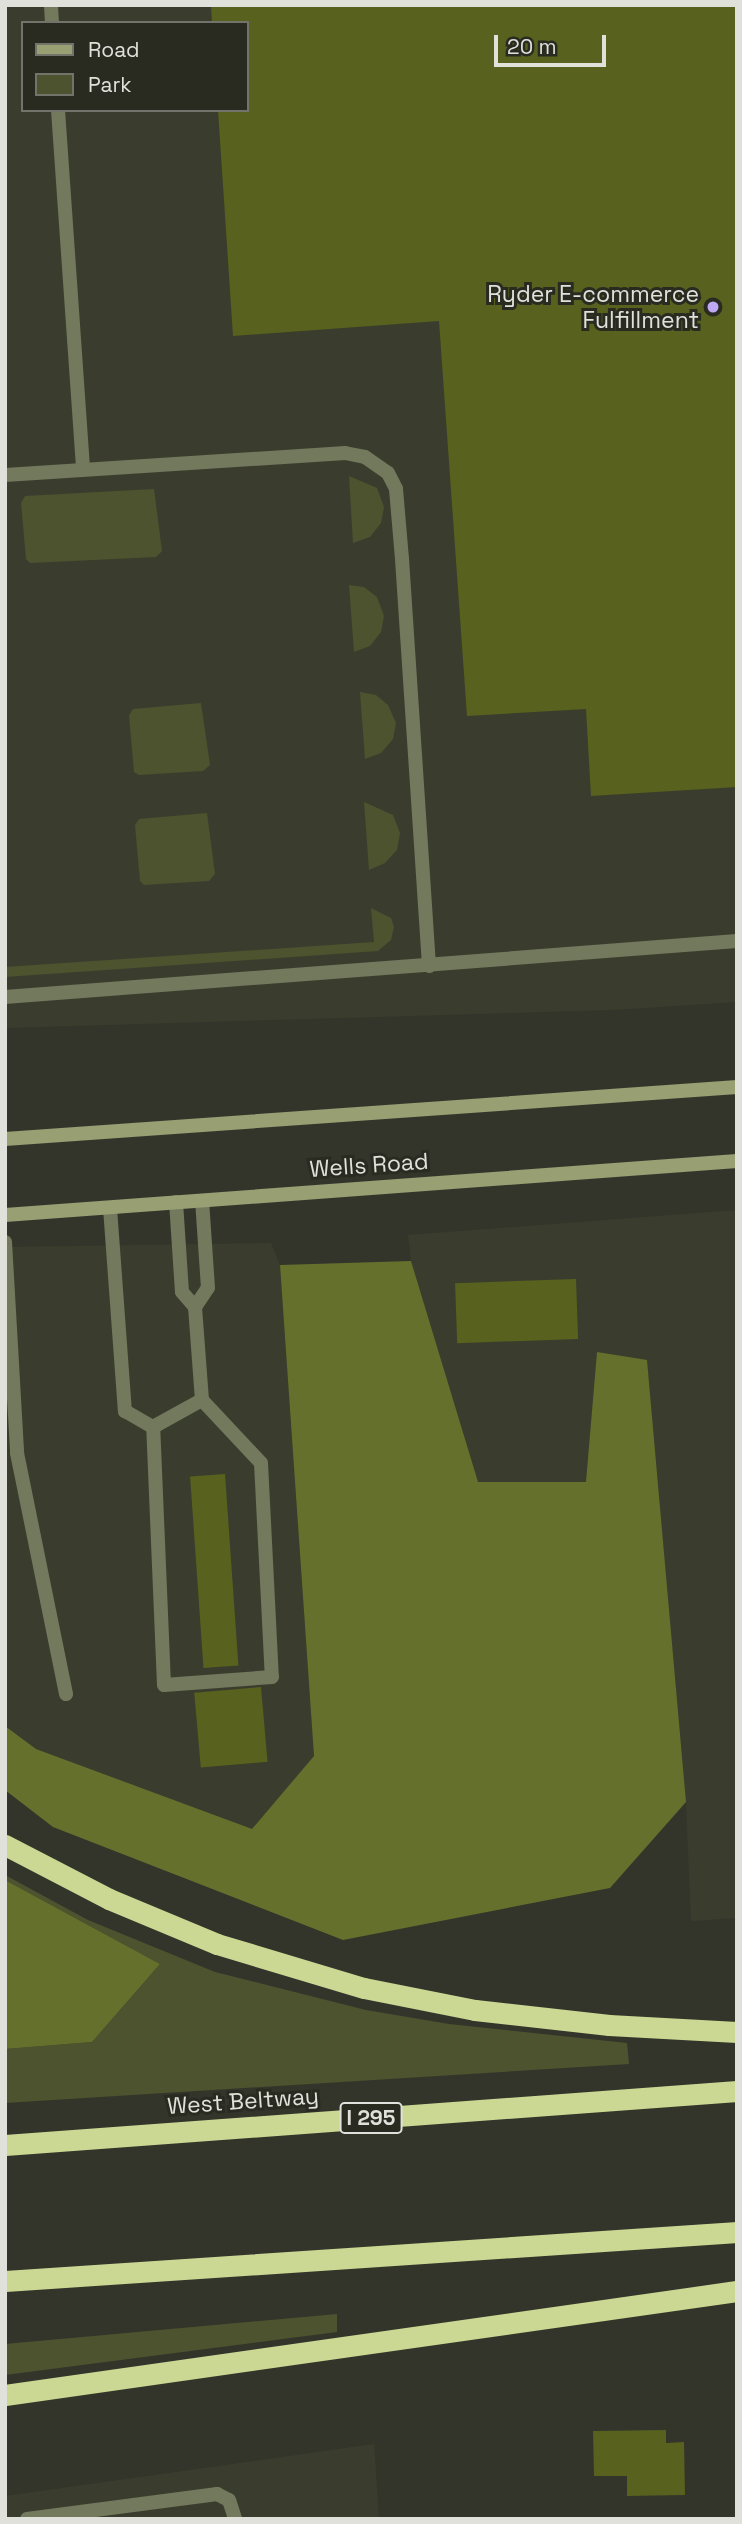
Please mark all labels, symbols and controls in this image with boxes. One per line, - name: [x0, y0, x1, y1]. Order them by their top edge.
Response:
- legend: [21, 21, 248, 112]
- scale bar: [497, 21, 609, 65]
- text: 20 m: [507, 33, 557, 60]
- text: Road: [88, 36, 140, 63]
- text: Park: [88, 71, 132, 98]
- place label: Ryder E-commerce Fulfillment: [487, 280, 699, 334]
- marker: Ryder E-commerce Fulfillment: [705, 299, 721, 315]
- street label: Wells Road: [309, 1147, 429, 1183]
- street label: West Beltway: [166, 2082, 320, 2120]
- road number: I 295: [340, 2100, 402, 2136]

